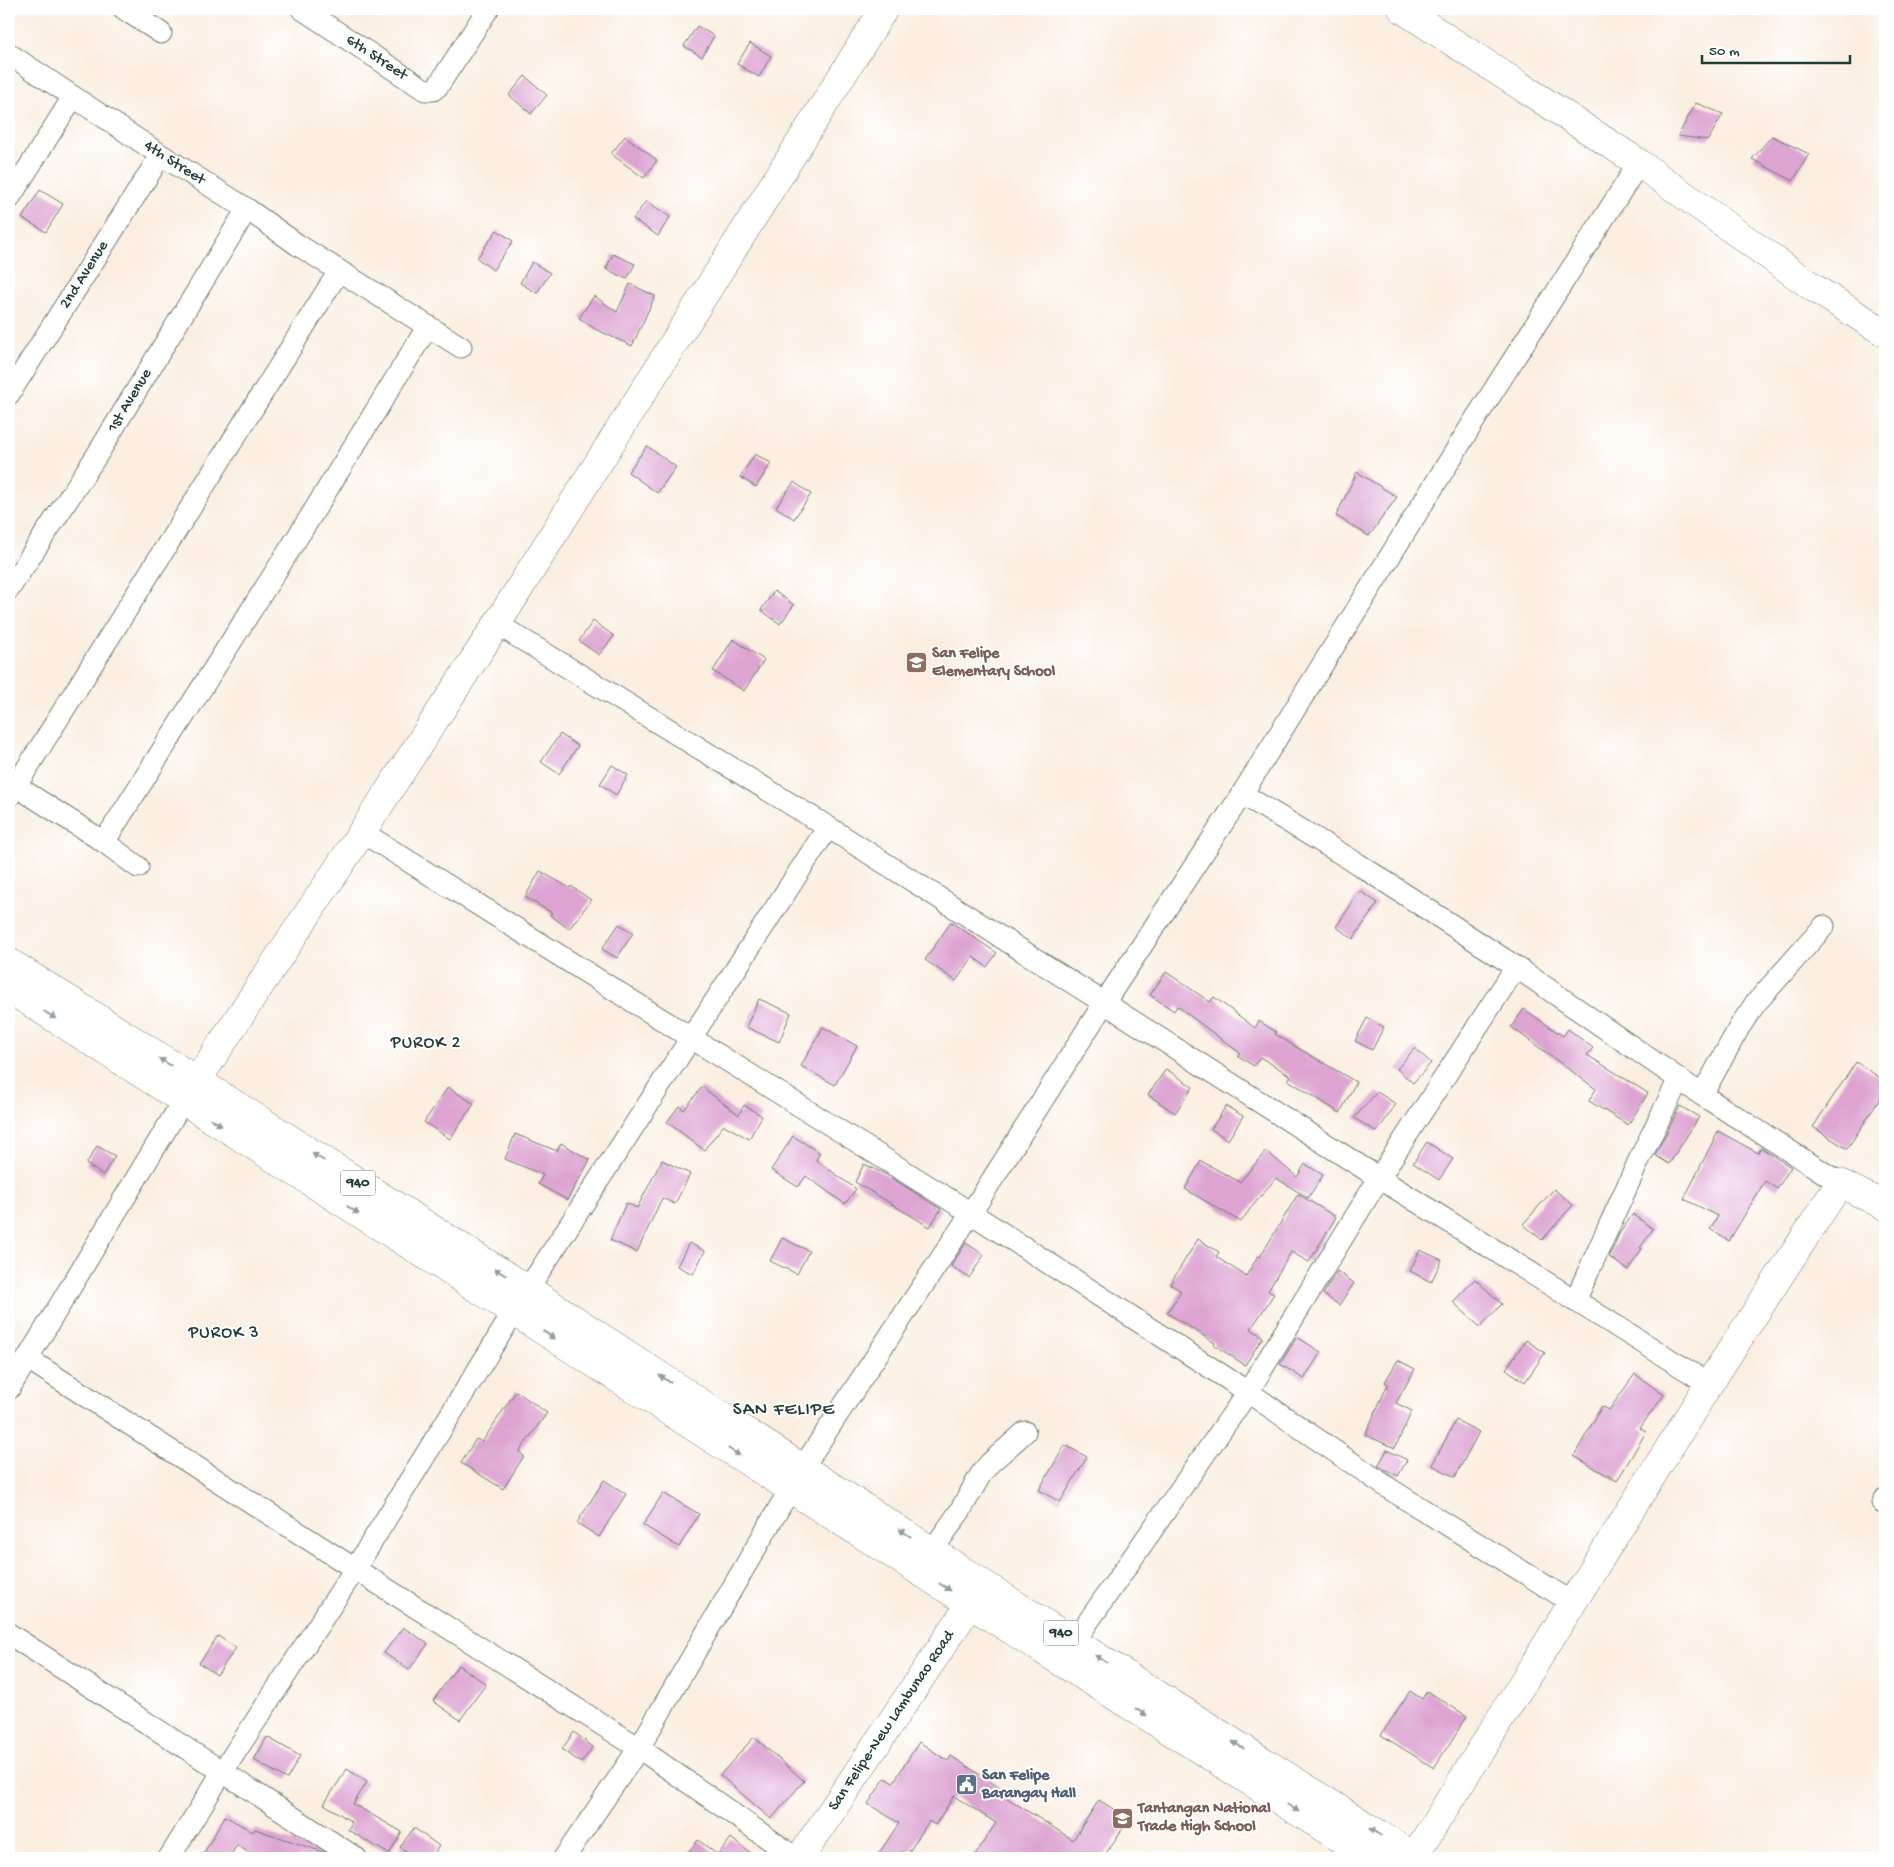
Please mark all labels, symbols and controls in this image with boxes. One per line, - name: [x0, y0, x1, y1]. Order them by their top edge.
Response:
- street label: 6th Street: [342, 31, 412, 86]
- scale bar: [1702, 32, 1849, 64]
- text: 50 m: [1709, 43, 1740, 61]
- street label: 4th Street: [140, 137, 210, 190]
- street label: 2nd Avenue: [56, 237, 114, 313]
- street label: 1st Avenue: [103, 365, 157, 437]
- place label: San Felipe Elementary School: [932, 645, 1056, 682]
- school or university icon: San Felipe Elementary School: [904, 651, 928, 675]
- one-way arrow: [43, 1011, 57, 1020]
- district label: PUROK 2: [390, 1033, 461, 1054]
- one-way arrow: [159, 1057, 172, 1066]
- one-way arrow: [209, 1118, 223, 1127]
- one-way arrow: [311, 1153, 324, 1162]
- road number: 940: [340, 1170, 376, 1196]
- one-way arrow: [346, 1205, 359, 1215]
- one-way arrow: [493, 1267, 506, 1276]
- district label: PUROK 3: [187, 1323, 260, 1344]
- one-way arrow: [542, 1330, 556, 1339]
- one-way arrow: [659, 1375, 672, 1384]
- district label: SAN FELIPE: [733, 1399, 835, 1422]
- one-way arrow: [727, 1448, 741, 1457]
- one-way arrow: [898, 1528, 912, 1538]
- one-way arrow: [938, 1583, 951, 1592]
- road number: 940: [1044, 1620, 1078, 1646]
- street label: San Felipe-New Lambunao Road: [825, 1626, 960, 1815]
- one-way arrow: [1094, 1654, 1107, 1663]
- one-way arrow: [1134, 1708, 1147, 1717]
- one-way arrow: [1232, 1741, 1245, 1750]
- place label: San Felipe Barangay Hall: [981, 1767, 1076, 1804]
- public building icon: San Felipe Barangay Hall: [954, 1773, 978, 1797]
- place label: Tantangan National Trade High School: [1136, 1800, 1271, 1837]
- one-way arrow: [1286, 1804, 1299, 1813]
- school or university icon: Tantangan National Trade High School: [1110, 1806, 1134, 1830]
- one-way arrow: [1369, 1827, 1382, 1837]

